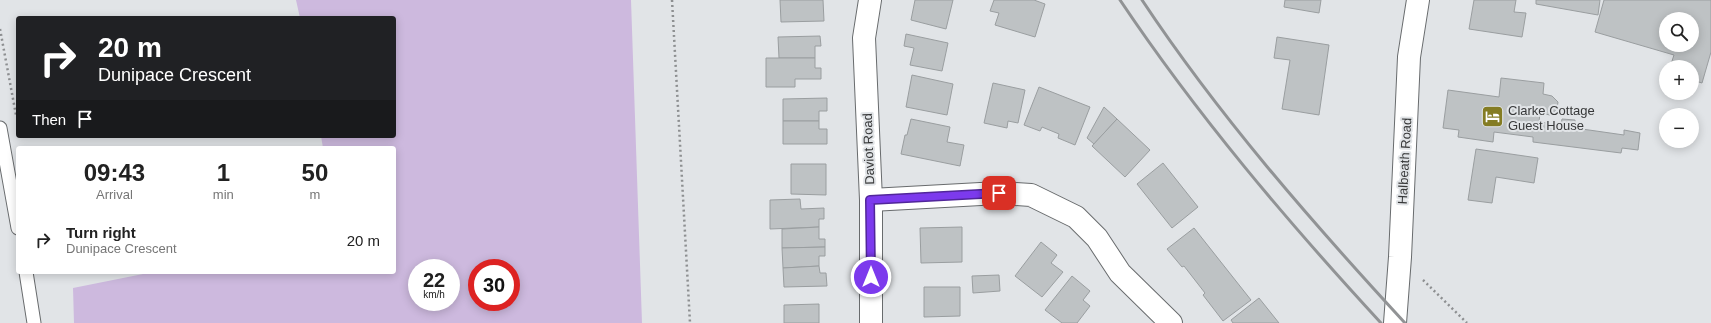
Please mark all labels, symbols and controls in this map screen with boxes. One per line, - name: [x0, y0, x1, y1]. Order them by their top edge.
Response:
- map controls: [1659, 12, 1699, 148]
- button: search: [1659, 12, 1699, 52]
- icon: right: [32, 32, 84, 84]
- text: 20 m: [98, 32, 162, 63]
- button: +: [1659, 60, 1699, 100]
- text: Dunipace Crescent: [98, 65, 251, 85]
- place label: Clarke Cottage Guest House: [1508, 103, 1595, 133]
- hotel icon: Clarke Cottage Guest House: [1479, 104, 1505, 130]
- icon: arrive: [74, 108, 96, 130]
- button: −: [1659, 108, 1699, 148]
- text: Then: [32, 111, 66, 128]
- street label: Daviot Road: [860, 113, 877, 185]
- street label: Halbeath Road: [1395, 117, 1414, 205]
- text: 09:43: [84, 159, 145, 186]
- text: 1: [217, 159, 230, 186]
- text: 50: [302, 159, 328, 186]
- pin: [982, 176, 1016, 210]
- icon: arrive: [988, 182, 1010, 204]
- text: Arrival: [96, 187, 133, 202]
- text: min: [213, 187, 234, 202]
- text: m: [309, 187, 320, 202]
- text: Turn right: [66, 224, 136, 241]
- icon: right: [32, 229, 54, 251]
- text: 20 m: [347, 232, 380, 249]
- text: Dunipace Crescent: [66, 241, 177, 256]
- position arrow: [850, 256, 892, 298]
- speed limit sign: 30: [468, 259, 520, 311]
- text: 22: [423, 269, 445, 291]
- text: km/h: [423, 289, 445, 300]

